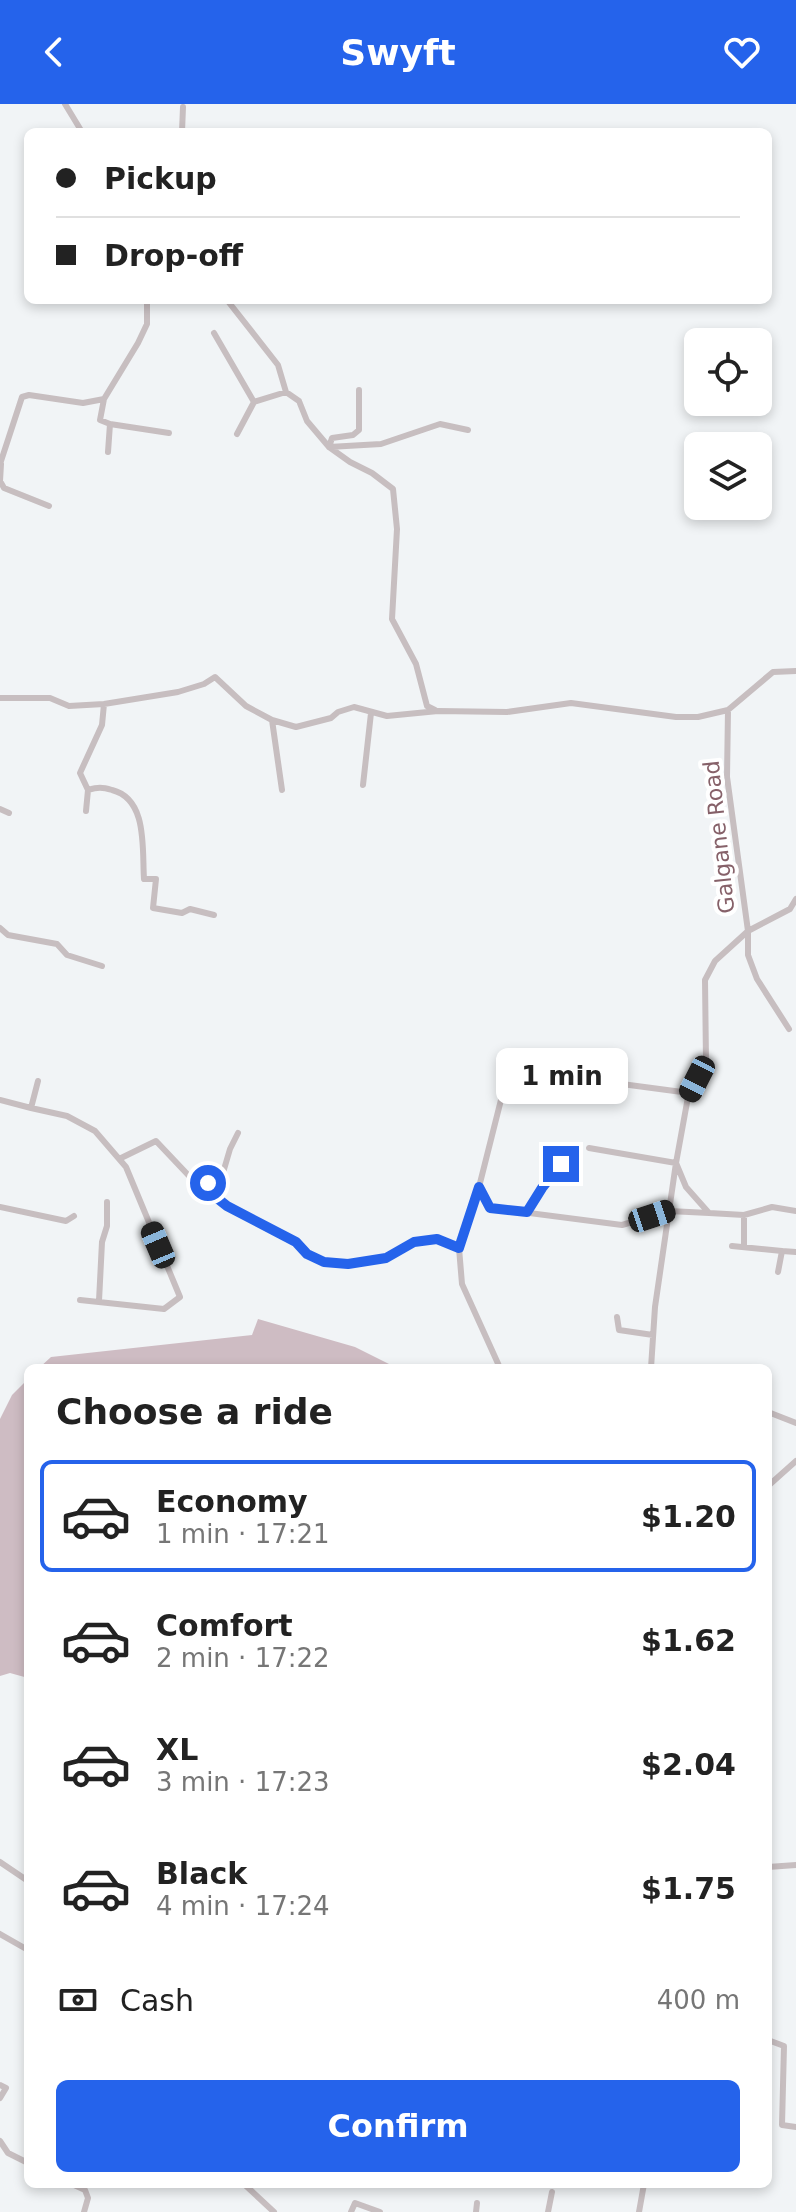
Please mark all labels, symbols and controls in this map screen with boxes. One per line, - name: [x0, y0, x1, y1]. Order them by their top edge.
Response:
- icon: back: [32, 30, 76, 74]
- icon: heart: [720, 30, 764, 74]
- text: Swyft: [340, 32, 456, 73]
- text: Pickup: [104, 161, 217, 196]
- text: Drop-off: [104, 238, 243, 273]
- map controls: [684, 328, 772, 520]
- button: locate: [684, 328, 772, 416]
- button: layers: [684, 432, 772, 520]
- street label: Galgane Road: [699, 759, 739, 915]
- callout: 1 min: [495, 1048, 627, 1104]
- car: [675, 1052, 719, 1106]
- text: 1 min: [521, 1061, 603, 1091]
- route end: [543, 1146, 579, 1182]
- route start: [190, 1165, 226, 1201]
- car: [625, 1197, 679, 1235]
- car: [138, 1218, 178, 1272]
- text: Choose a ride: [56, 1391, 333, 1432]
- icon: car: [60, 1480, 132, 1552]
- text: Economy: [156, 1484, 308, 1519]
- text: $1.20: [641, 1499, 736, 1534]
- text: 1 min · 17:21: [156, 1519, 330, 1549]
- icon: car: [60, 1604, 132, 1676]
- text: Comfort: [156, 1608, 293, 1643]
- text: $1.62: [641, 1623, 736, 1658]
- text: 2 min · 17:22: [156, 1643, 330, 1673]
- icon: car: [60, 1728, 132, 1800]
- text: XL: [156, 1732, 198, 1767]
- text: $2.04: [641, 1747, 736, 1782]
- text: 3 min · 17:23: [156, 1767, 330, 1797]
- icon: car: [60, 1852, 132, 1924]
- text: Black: [156, 1856, 247, 1891]
- text: $1.75: [641, 1871, 736, 1906]
- text: 4 min · 17:24: [156, 1891, 330, 1921]
- icon: cash: [56, 1978, 100, 2022]
- text: Cash: [120, 1983, 194, 2018]
- text: 400 m: [657, 1985, 740, 2015]
- button: Confirm: [56, 2080, 740, 2172]

